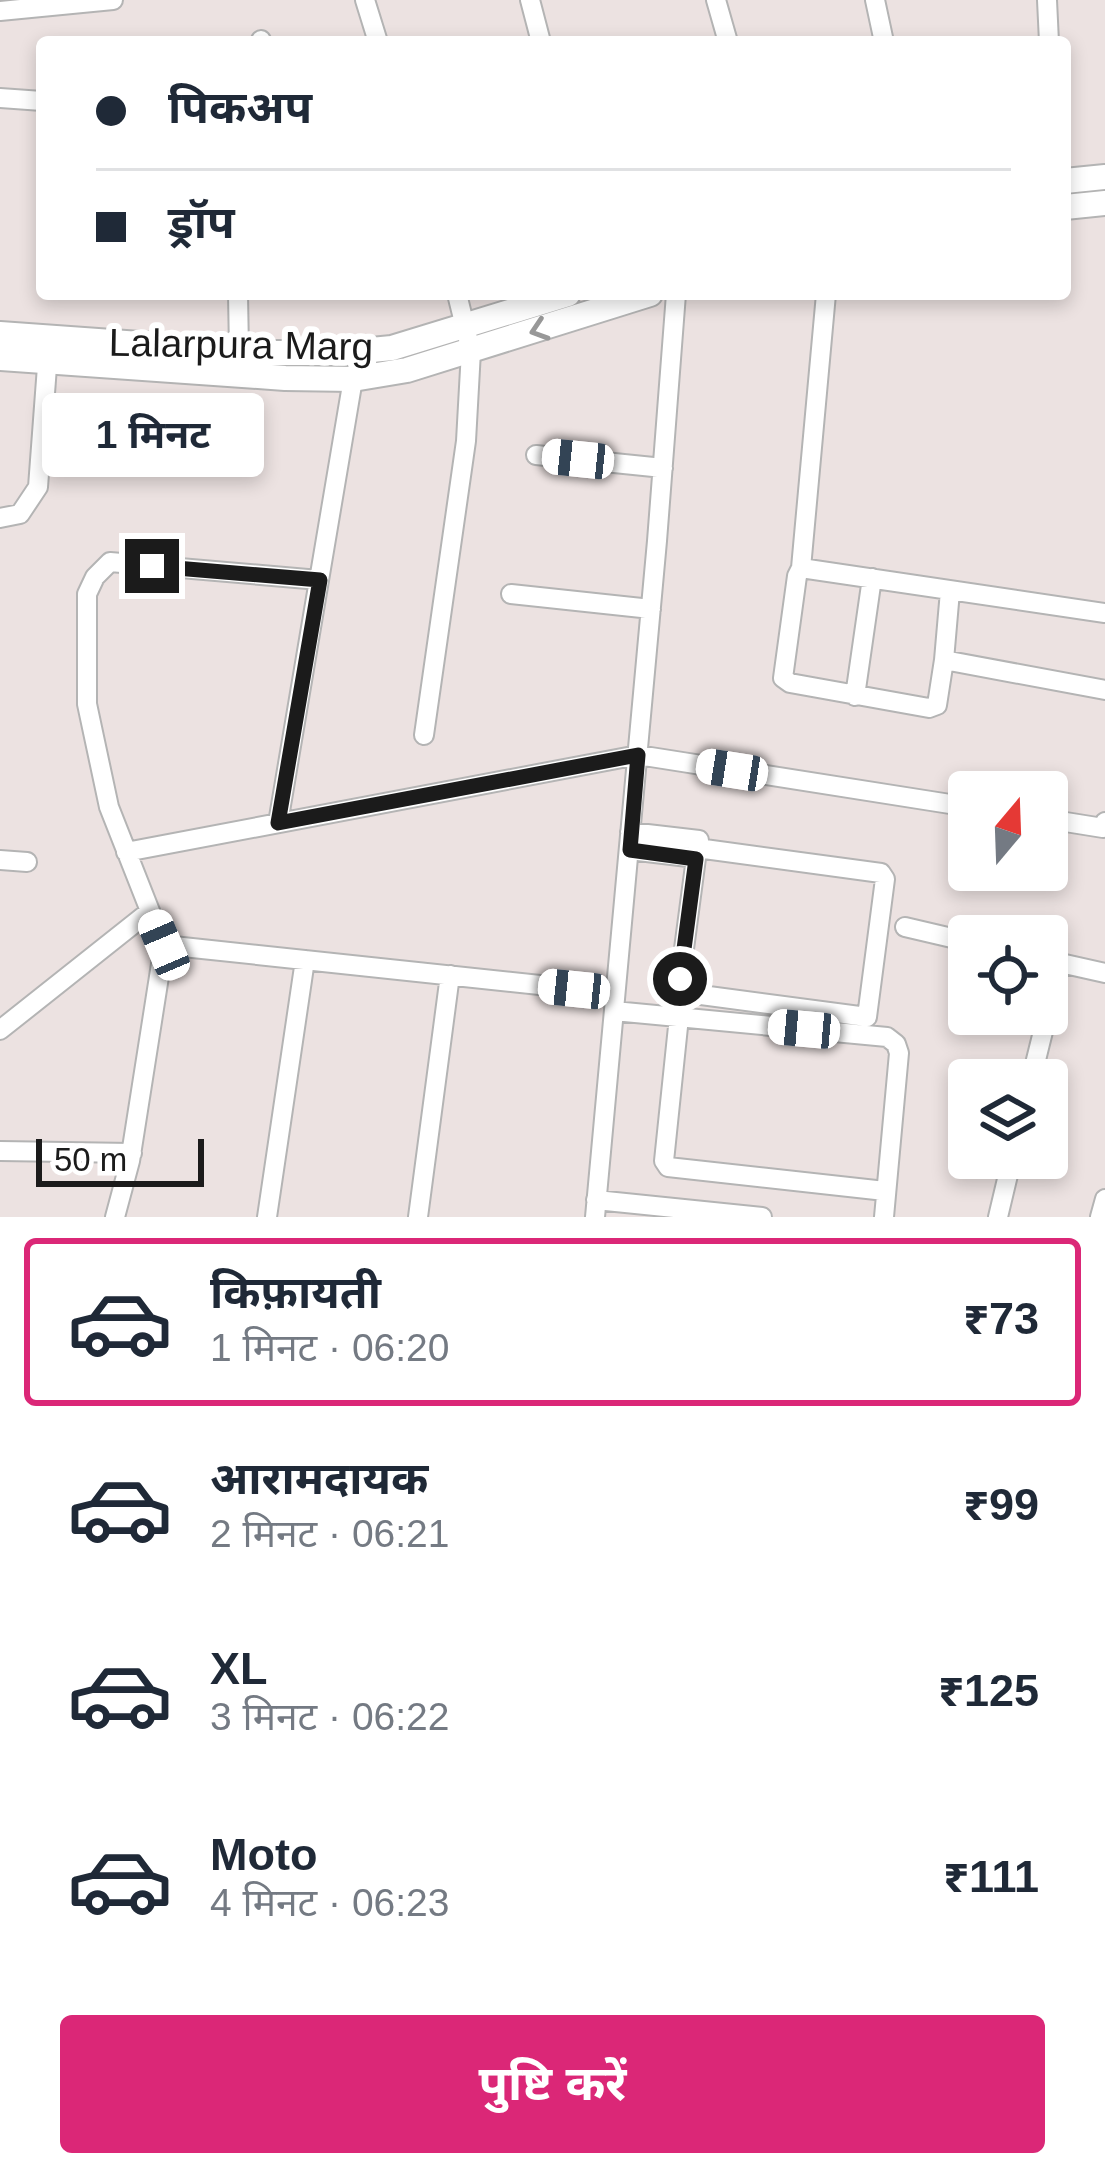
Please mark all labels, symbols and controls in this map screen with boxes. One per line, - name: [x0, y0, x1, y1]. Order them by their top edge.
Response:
- text: पिकअप: [168, 82, 312, 133]
- text: ड्रॉप: [168, 197, 235, 248]
- one-way arrow: [529, 315, 550, 340]
- street label: Lalarpura Marg: [108, 321, 374, 368]
- callout: 1 मिनट: [41, 392, 263, 476]
- text: 1 मिनट: [96, 413, 210, 456]
- car: [540, 437, 616, 481]
- route end: [125, 539, 179, 593]
- car: [694, 747, 770, 793]
- north arrow: [948, 771, 1068, 891]
- map controls: [948, 771, 1068, 1179]
- car: [133, 905, 195, 985]
- button: locate: [948, 915, 1068, 1035]
- route start: [653, 952, 707, 1006]
- car: [536, 967, 612, 1011]
- car: [767, 1008, 841, 1050]
- button: layers: [948, 1059, 1068, 1179]
- scale bar: [36, 1133, 204, 1186]
- text: 50 m: [54, 1141, 127, 1178]
- text: किफ़ायती: [210, 1267, 381, 1318]
- icon: car: [66, 1268, 174, 1376]
- text: ₹73: [963, 1293, 1039, 1344]
- text: 1 मिनट · 06:20: [210, 1326, 450, 1369]
- text: आरामदायक: [210, 1453, 428, 1504]
- icon: car: [66, 1454, 174, 1562]
- text: ₹99: [963, 1479, 1039, 1530]
- text: 2 मिनट · 06:21: [210, 1512, 450, 1555]
- icon: car: [66, 1640, 174, 1748]
- text: XL: [210, 1643, 268, 1694]
- text: ₹125: [938, 1665, 1039, 1716]
- text: 3 मिनट · 06:22: [210, 1695, 450, 1738]
- icon: car: [66, 1826, 174, 1934]
- text: Moto: [210, 1829, 317, 1880]
- text: ₹111: [943, 1851, 1039, 1902]
- text: 4 मिनट · 06:23: [210, 1881, 450, 1924]
- button: पुष्टि करें: [60, 2015, 1045, 2153]

